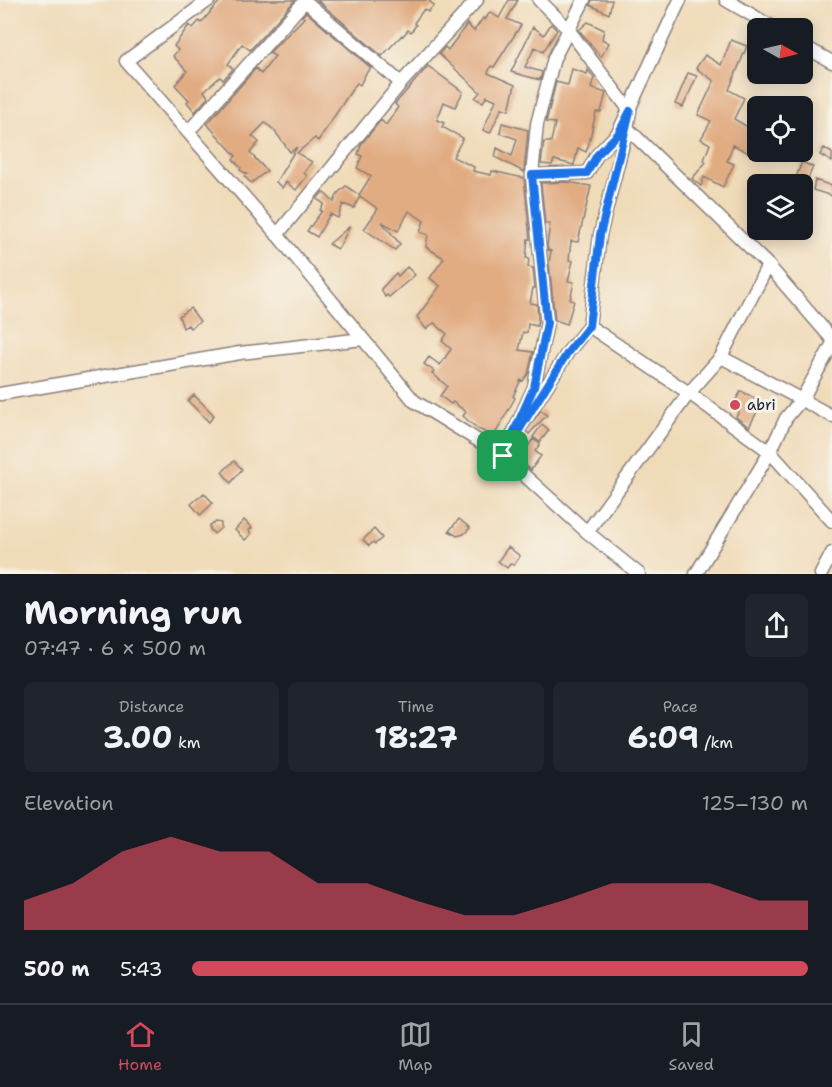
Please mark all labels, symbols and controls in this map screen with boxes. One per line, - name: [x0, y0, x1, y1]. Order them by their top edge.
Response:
- north arrow: [747, 18, 813, 84]
- map controls: [747, 18, 813, 240]
- button: locate: [747, 96, 813, 162]
- button: layers: [747, 174, 813, 240]
- place label: abri: [747, 395, 776, 415]
- marker: abri: [728, 398, 742, 412]
- pin: [477, 430, 528, 481]
- icon: arrive: [486, 439, 519, 472]
- text: Morning run: [24, 590, 242, 635]
- button: share: [745, 594, 808, 657]
- text: 07:47 · 6 × 500 m: [24, 635, 206, 661]
- text: Distance: [119, 696, 184, 717]
- text: Time: [398, 696, 434, 717]
- text: Pace: [663, 696, 698, 717]
- text: 3.00: [103, 717, 173, 758]
- text: 18:27: [374, 717, 458, 758]
- text: 6:09: [628, 717, 699, 758]
- text: km: [173, 732, 201, 753]
- text: /km: [699, 732, 733, 753]
- text: Elevation: [24, 790, 114, 816]
- text: 125–130 m: [702, 790, 808, 816]
- text: 500 m: [24, 956, 90, 982]
- text: 5:43: [120, 956, 162, 982]
- tab: Home: [118, 1018, 162, 1075]
- tab: Map: [398, 1018, 432, 1075]
- tab: Saved: [669, 1018, 714, 1075]

